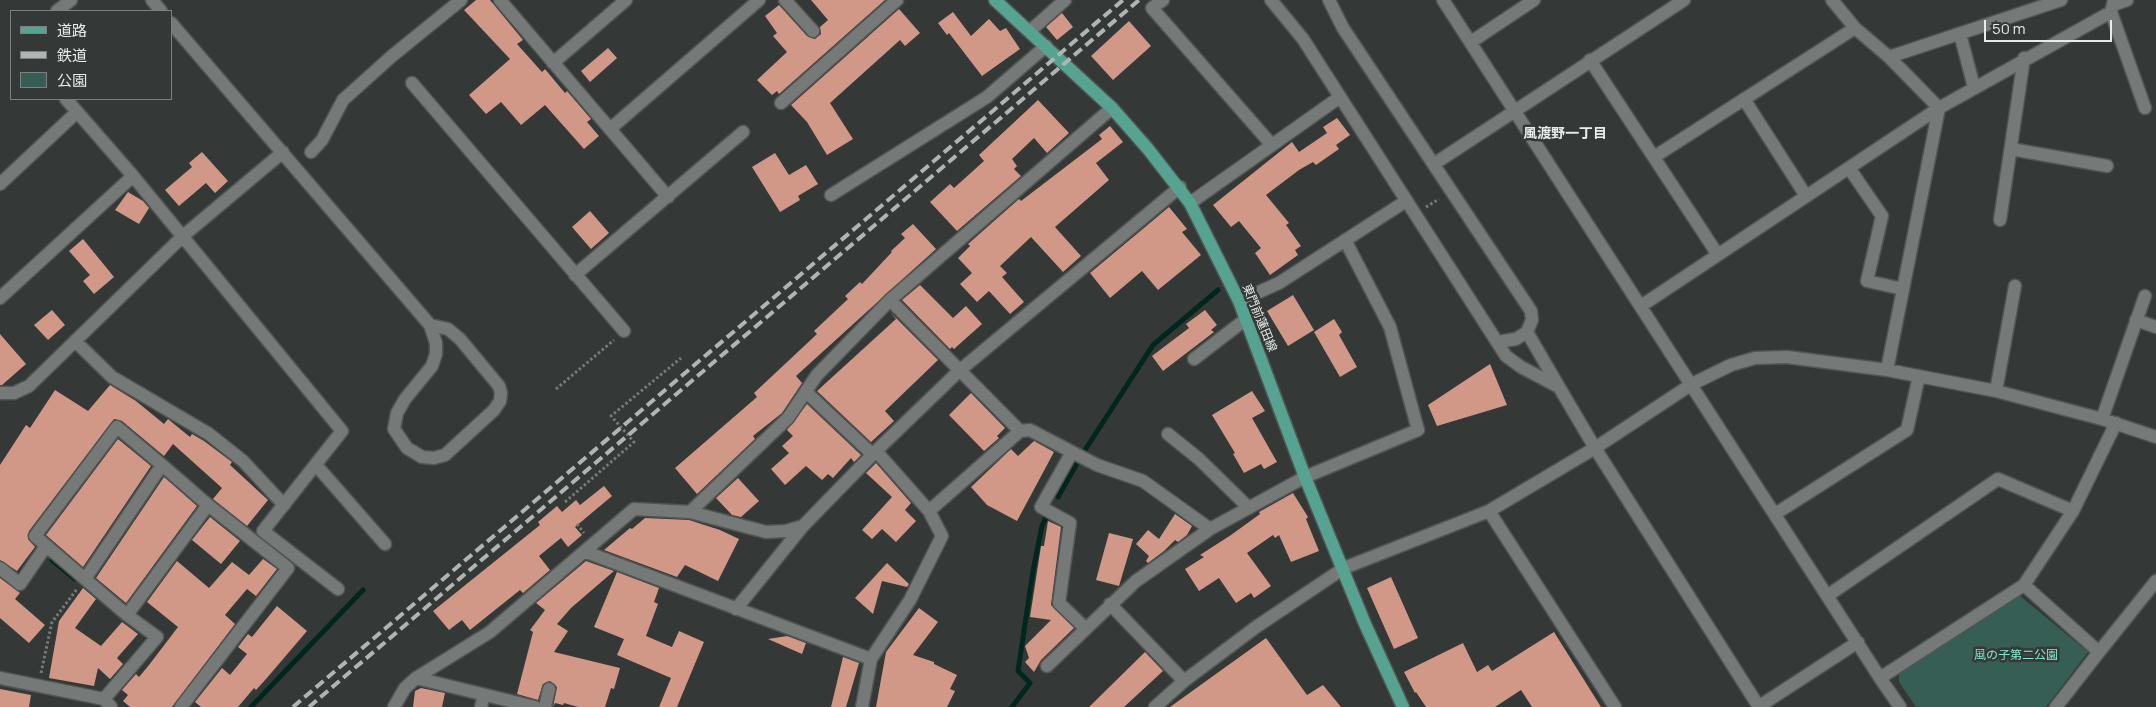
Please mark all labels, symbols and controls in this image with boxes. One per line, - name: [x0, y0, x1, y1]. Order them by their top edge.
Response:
- legend: [10, 10, 172, 100]
- scale bar: [1986, 10, 2114, 42]
- text: 50 m: [1992, 18, 2026, 39]
- text: 道路: [57, 20, 87, 41]
- text: 鉄道: [57, 45, 87, 66]
- text: 公園: [57, 70, 87, 91]
- district label: 風渡野一丁目: [1523, 126, 1607, 142]
- street label: 東門前蓮田線: [1239, 282, 1279, 354]
- park label: 風の子第二公園: [1974, 649, 2058, 663]

